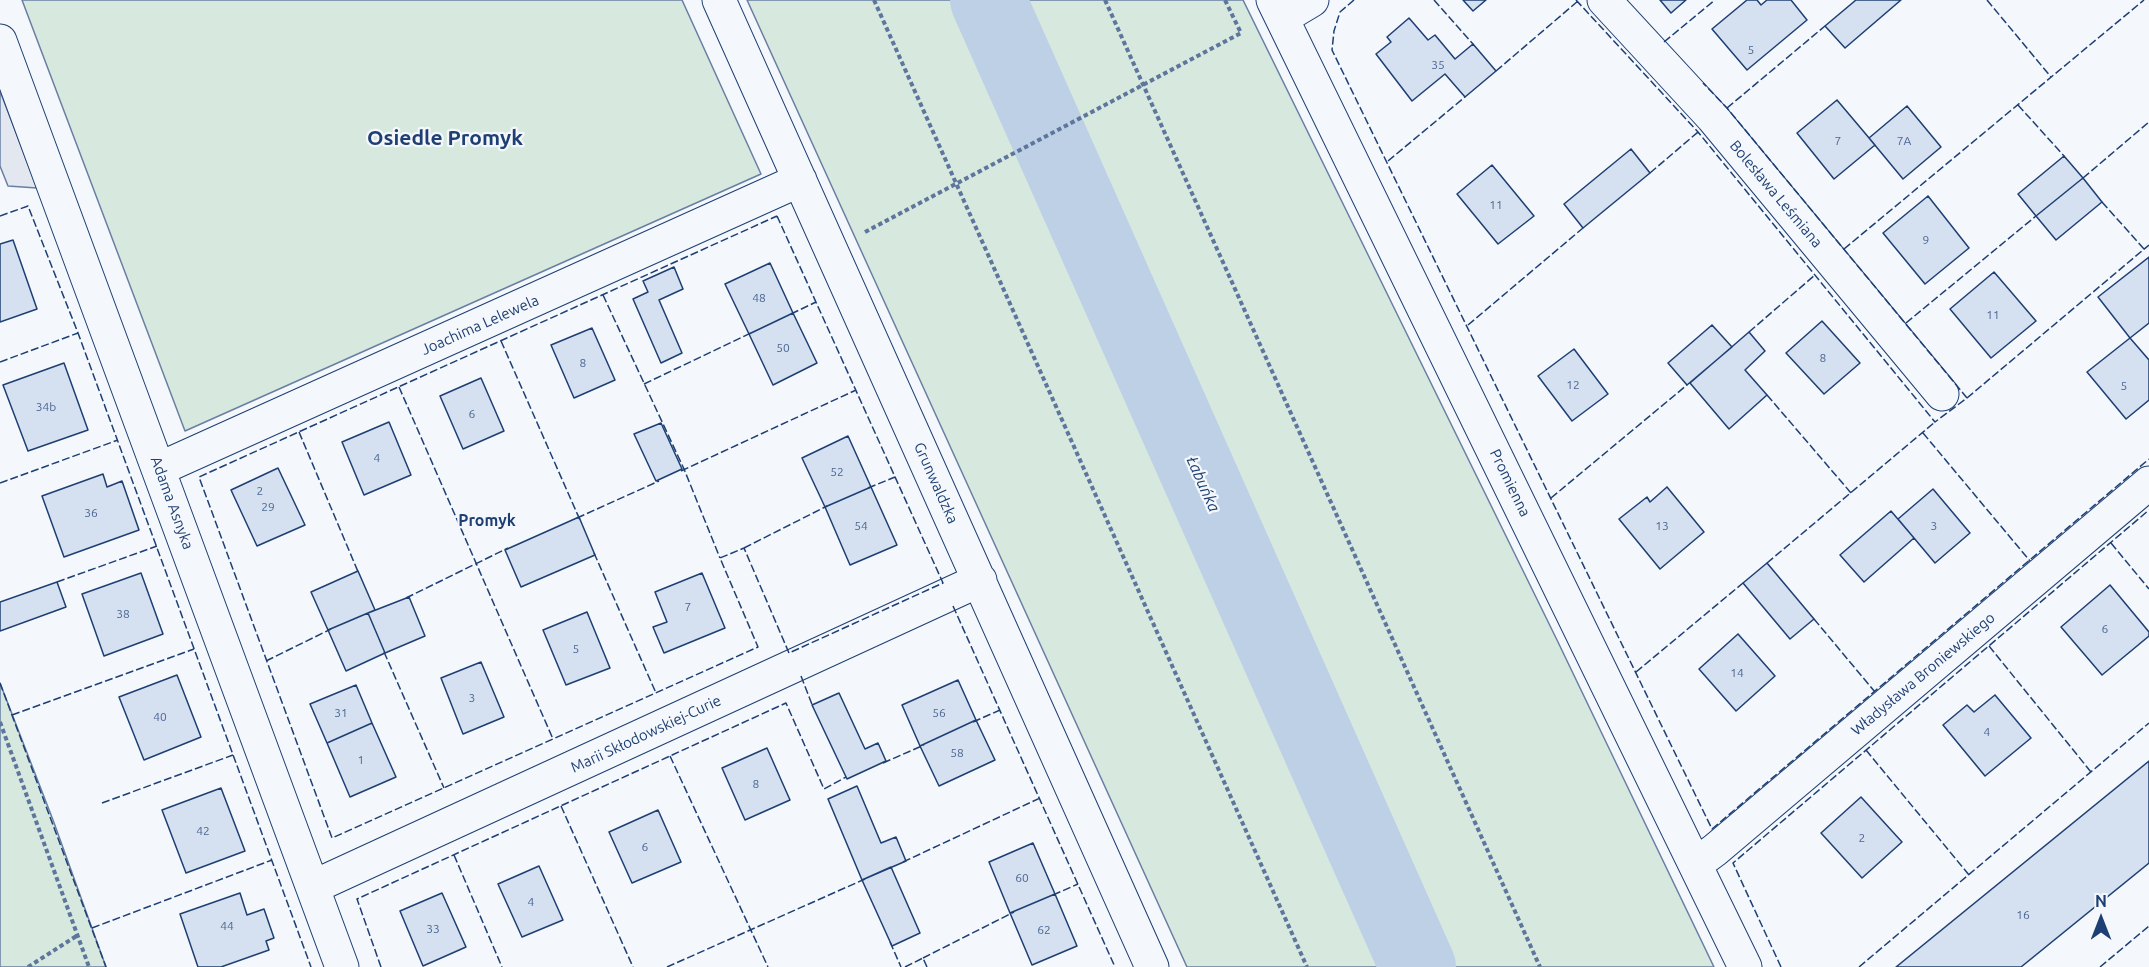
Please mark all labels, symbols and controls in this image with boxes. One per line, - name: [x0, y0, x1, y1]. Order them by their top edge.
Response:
- house number: 5: [1748, 43, 1754, 57]
- house number: 35: [1431, 58, 1445, 72]
- district label: Osiedle Promyk: [367, 125, 523, 151]
- house number: 7: [1835, 134, 1841, 148]
- house number: 7A: [1897, 134, 1911, 148]
- street label: Bolesława Leśmiana: [1726, 137, 1826, 251]
- house number: 11: [1489, 198, 1503, 212]
- house number: 9: [1923, 233, 1929, 247]
- street label: Joachima Lelewela: [418, 291, 542, 359]
- house number: 48: [752, 291, 766, 305]
- house number: 11: [1986, 308, 2000, 322]
- house number: 50: [776, 341, 790, 355]
- house number: 8: [1820, 351, 1826, 365]
- house number: 8: [580, 356, 586, 370]
- house number: 12: [1566, 378, 1580, 392]
- house number: 5: [2121, 379, 2127, 393]
- house number: 34b: [36, 400, 56, 414]
- house number: 6: [469, 407, 475, 421]
- street label: Grunwaldzka: [910, 440, 962, 526]
- street label: Promienna: [1486, 446, 1534, 520]
- house number: 4: [374, 451, 380, 465]
- water label: Łabuńka: [1182, 453, 1224, 515]
- street label: Adama Asnyka: [147, 454, 197, 552]
- house number: 52: [830, 465, 844, 479]
- house number: 2: [257, 484, 263, 498]
- house number: 29: [261, 500, 275, 514]
- house number: 36: [84, 506, 98, 520]
- district label: Promyk: [458, 511, 516, 531]
- house number: 54: [854, 519, 868, 533]
- house number: 13: [1655, 519, 1669, 533]
- house number: 3: [1931, 519, 1937, 533]
- house number: 7: [685, 600, 691, 614]
- house number: 38: [116, 607, 130, 621]
- street label: Władysława Broniewskiego: [1847, 609, 1999, 739]
- house number: 6: [2102, 622, 2108, 636]
- house number: 5: [573, 642, 579, 656]
- house number: 14: [1730, 666, 1744, 680]
- house number: 3: [469, 691, 475, 705]
- street label: Marii Skłodowskiej-Curie: [568, 691, 724, 777]
- house number: 31: [334, 706, 348, 720]
- house number: 56: [932, 706, 946, 720]
- house number: 40: [153, 710, 167, 724]
- house number: 4: [1984, 725, 1990, 739]
- house number: 58: [950, 746, 964, 760]
- house number: 1: [358, 753, 364, 767]
- house number: 8: [753, 777, 759, 791]
- house number: 42: [196, 824, 210, 838]
- house number: 2: [1859, 831, 1865, 845]
- house number: 6: [642, 840, 648, 854]
- house number: 60: [1015, 871, 1029, 885]
- north arrow: [2071, 889, 2131, 949]
- text: N: [2095, 892, 2107, 910]
- house number: 4: [528, 895, 534, 909]
- house number: 16: [2016, 908, 2030, 922]
- house number: 44: [220, 919, 234, 933]
- house number: 33: [426, 922, 440, 936]
- house number: 62: [1037, 923, 1051, 937]

